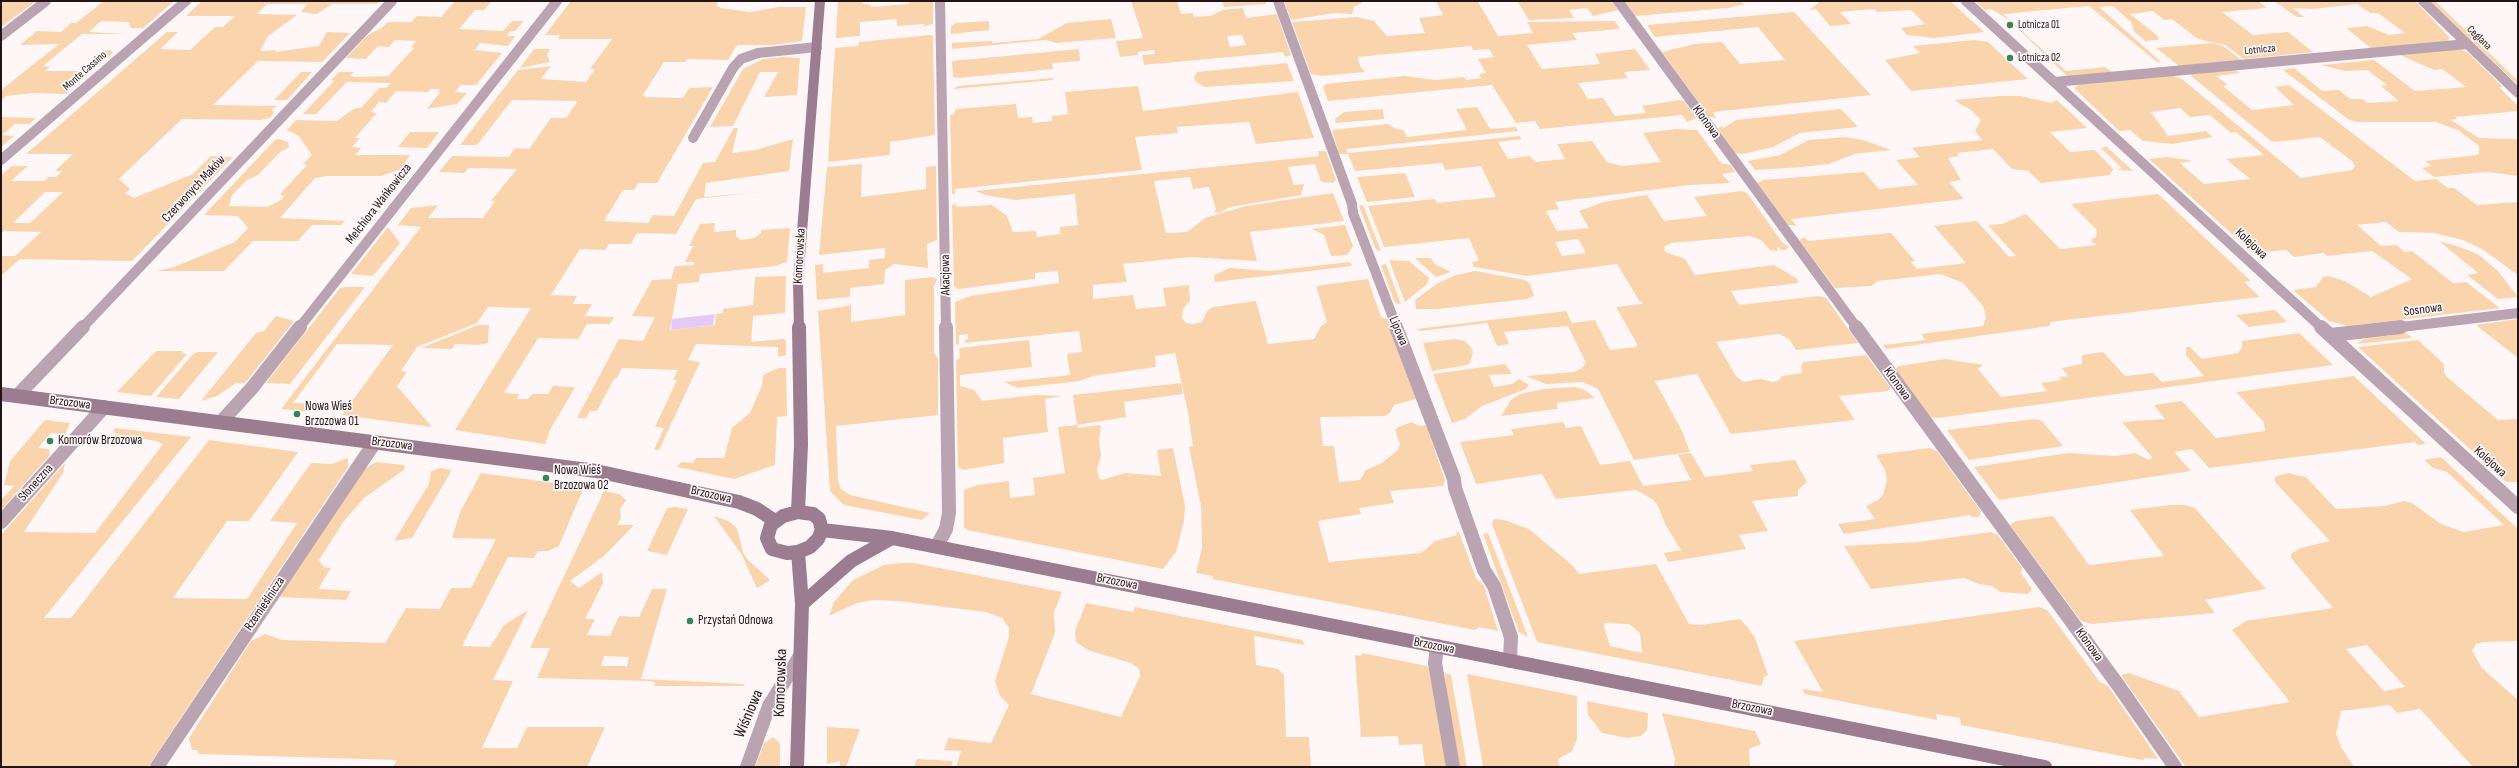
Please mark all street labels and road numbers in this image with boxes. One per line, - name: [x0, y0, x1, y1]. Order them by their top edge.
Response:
- street label: Ceglana: [2464, 23, 2494, 53]
- street label: Lotnicza: [2244, 42, 2276, 58]
- street label: Monte Cassino: [60, 48, 110, 94]
- street label: Klonowa: [1689, 103, 1723, 141]
- street label: Czerwonych Maków: [159, 152, 229, 226]
- street label: Melchiora Wańkowicza: [343, 161, 415, 247]
- street label: Kolejowa: [2232, 225, 2270, 263]
- street label: Komorowska: [791, 228, 809, 284]
- street label: Akacjowa: [938, 255, 954, 295]
- street label: Sosnowa: [2403, 300, 2443, 320]
- street label: Lipowa: [1385, 314, 1411, 348]
- street label: Klonowa: [1880, 365, 1914, 403]
- street label: Brzozowa: [49, 393, 91, 413]
- street label: Brzozowa: [371, 434, 413, 454]
- street label: Kolejowa: [2470, 443, 2510, 481]
- street label: Słoneczna: [15, 461, 57, 505]
- street label: Brzozowa: [689, 483, 733, 507]
- street label: Brzozowa: [1095, 570, 1139, 594]
- street label: Rzemieślnicza: [241, 574, 289, 634]
- street label: Klonowa: [2072, 626, 2106, 664]
- street label: Brzozowa: [1412, 634, 1456, 658]
- street label: Komorowska: [770, 648, 792, 718]
- street label: Wiśniowa: [730, 687, 768, 741]
- street label: Brzozowa: [1730, 696, 1774, 720]

